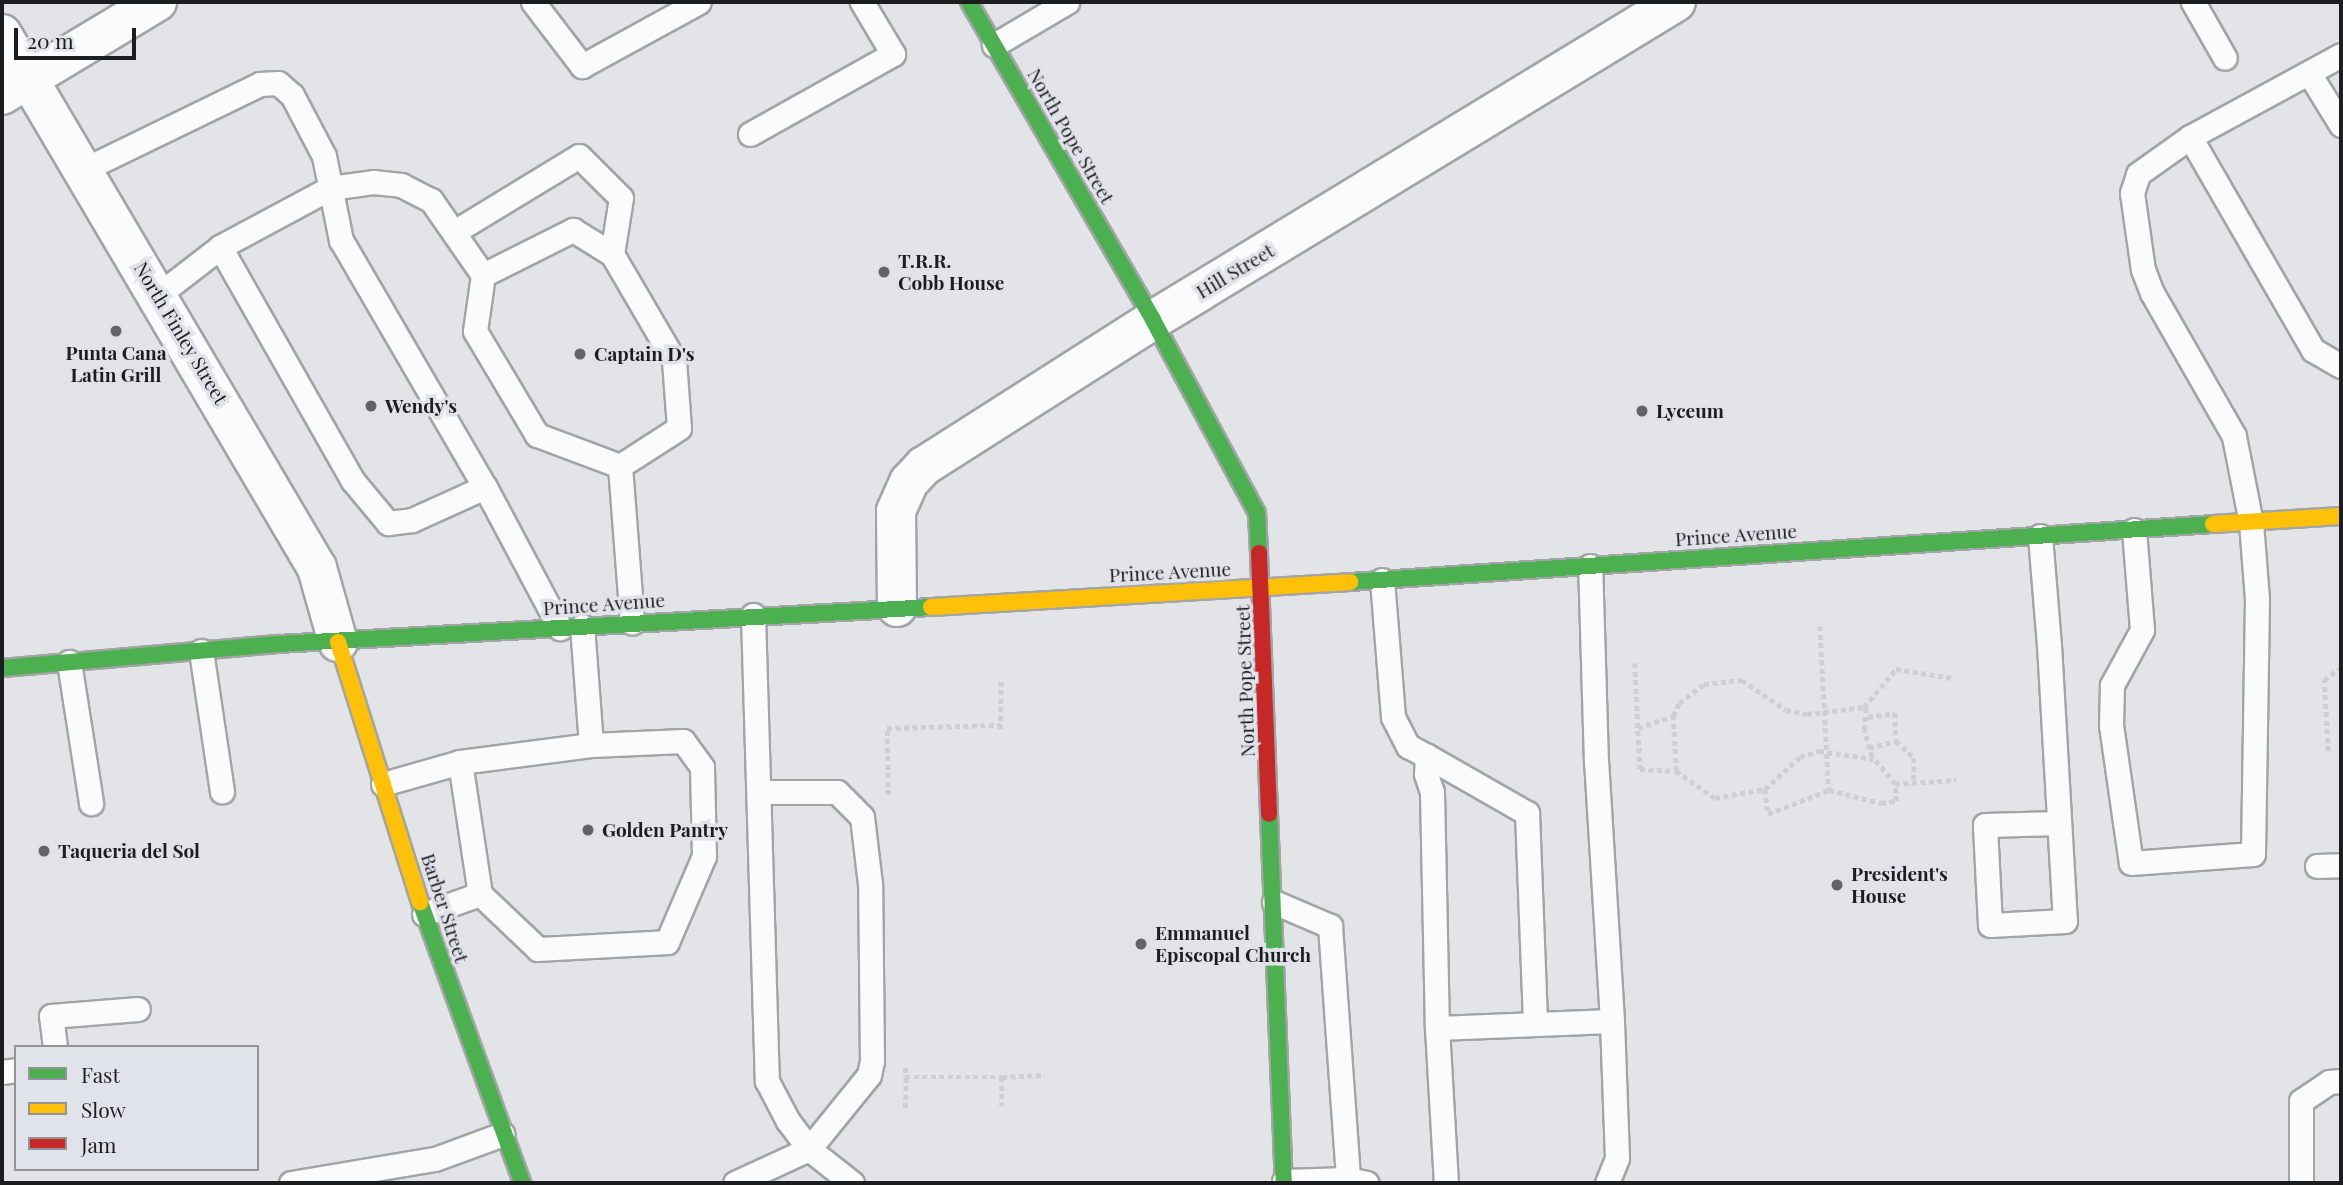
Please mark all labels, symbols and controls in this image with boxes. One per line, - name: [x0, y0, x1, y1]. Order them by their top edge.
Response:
- scale bar: [18, 14, 140, 58]
- text: 20 m: [27, 26, 74, 54]
- street label: North Pope Street: [1023, 64, 1119, 208]
- street label: Hill Street: [1192, 239, 1278, 303]
- place label: T.R.R. Cobb House: [898, 250, 1004, 294]
- street label: North Finley Street: [129, 258, 233, 408]
- marker: T.R.R. Cobb House: [876, 264, 892, 280]
- marker: Punta Cana Latin Grill: [108, 323, 124, 339]
- place label: Punta Cana Latin Grill: [65, 342, 167, 386]
- place label: Captain D's: [594, 343, 695, 365]
- marker: Captain D's: [572, 346, 588, 362]
- place label: Wendy's: [385, 395, 457, 417]
- marker: Wendy's: [363, 398, 379, 414]
- place label: Lyceum: [1656, 400, 1724, 422]
- marker: Lyceum: [1634, 403, 1650, 419]
- street label: Prince Avenue: [1674, 519, 1798, 551]
- street label: Prince Avenue: [1108, 557, 1232, 587]
- street label: Prince Avenue: [542, 588, 666, 620]
- street label: North Pope Street: [1231, 605, 1259, 757]
- place label: Golden Pantry: [602, 819, 728, 841]
- marker: Golden Pantry: [580, 822, 596, 838]
- place label: Taqueria del Sol: [58, 840, 200, 862]
- marker: Taqueria del Sol: [36, 843, 52, 859]
- street label: Barber Street: [417, 850, 473, 966]
- place label: President's House: [1851, 863, 1948, 907]
- marker: President's House: [1829, 877, 1845, 893]
- place label: Emmanuel Episcopal Church: [1155, 922, 1311, 966]
- marker: Emmanuel Episcopal Church: [1133, 936, 1149, 952]
- legend: [14, 1045, 259, 1171]
- text: Fast: [81, 1060, 120, 1088]
- text: Slow: [81, 1095, 126, 1123]
- text: Jam: [81, 1130, 117, 1158]

